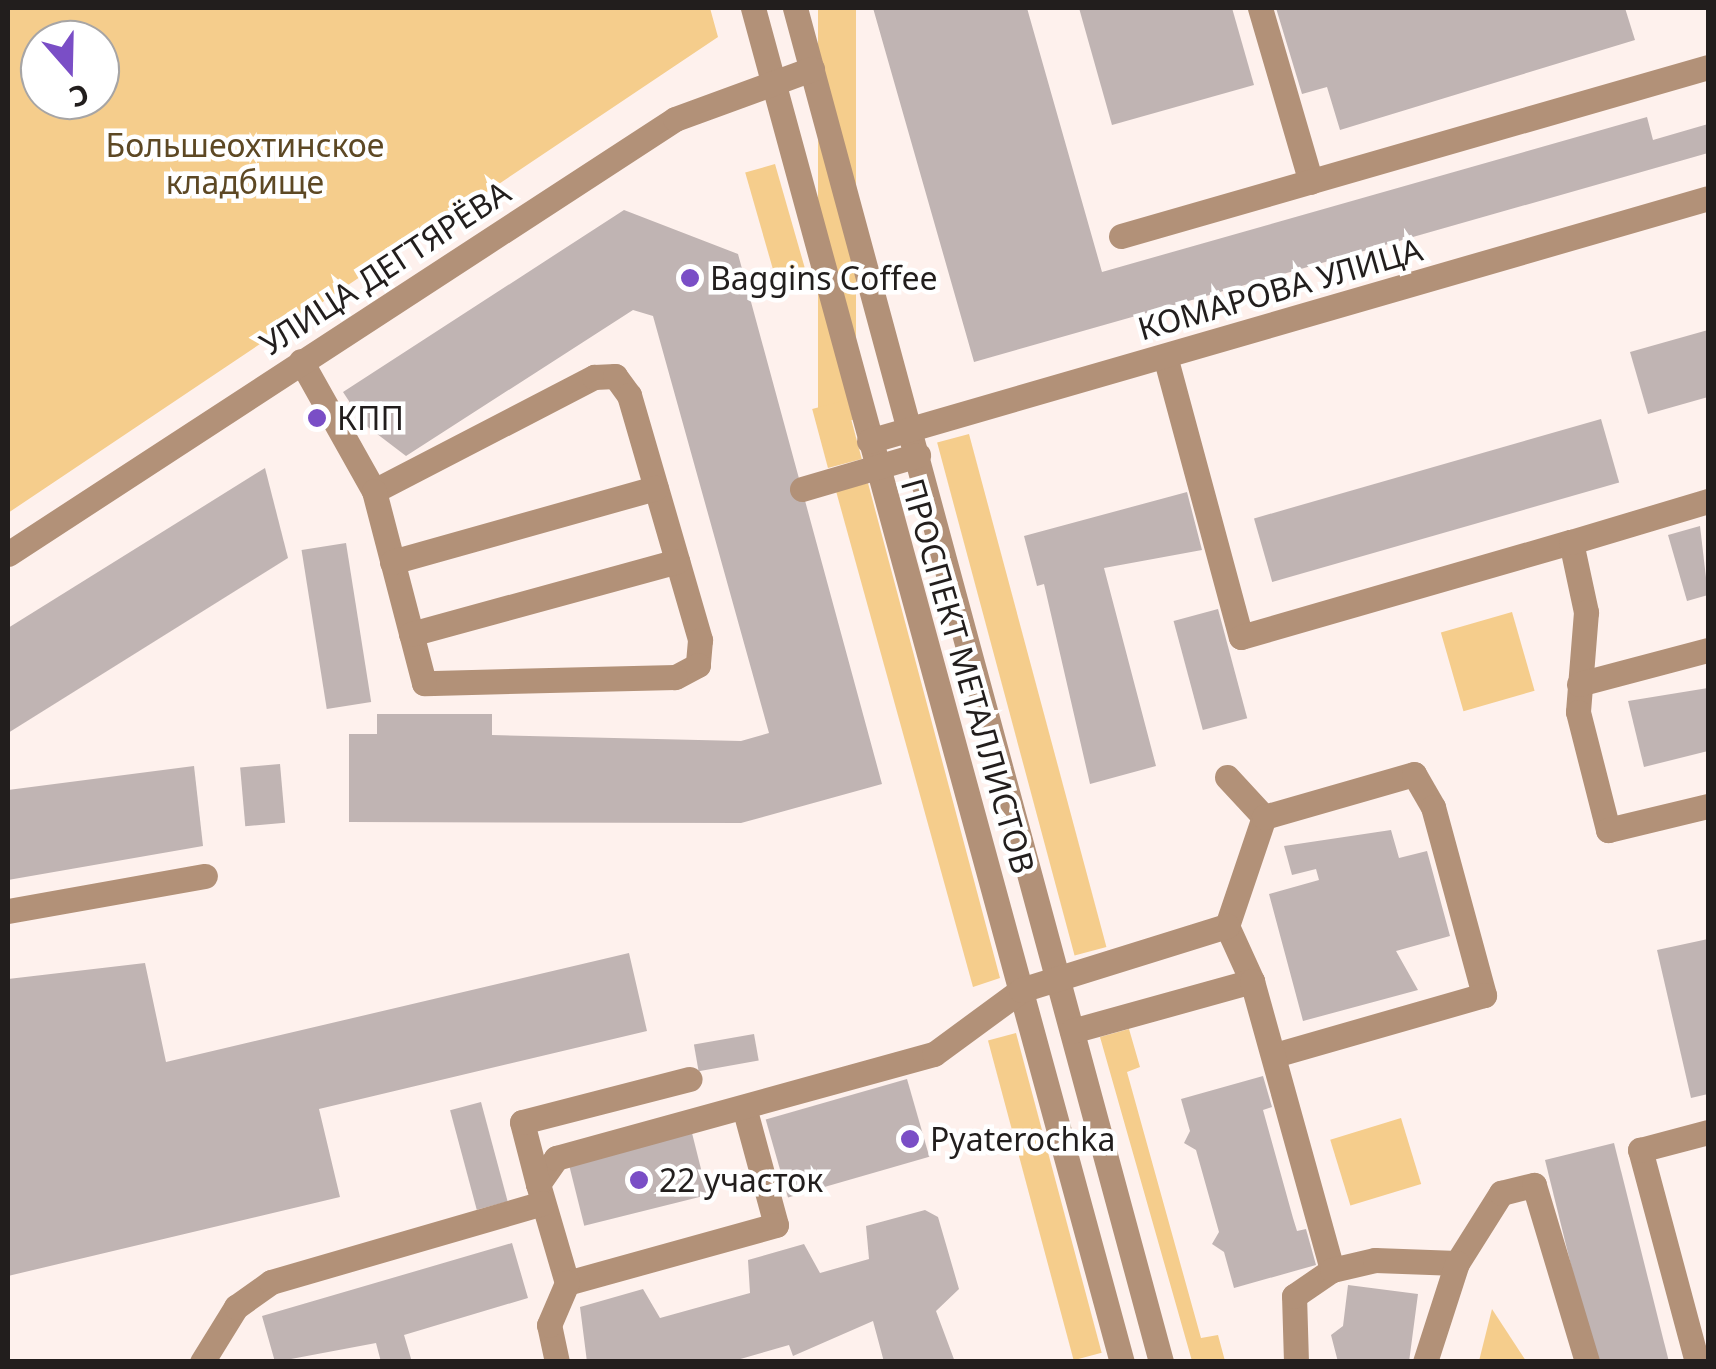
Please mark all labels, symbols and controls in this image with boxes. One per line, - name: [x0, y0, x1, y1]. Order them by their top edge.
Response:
- north arrow: [20, 20, 120, 120]
- text: С: [65, 75, 95, 117]
- park label: Большеохтинское кладбище: [105, 127, 385, 202]
- street label: УЛИЦА ДЕГТЯРЁВА: [253, 173, 517, 363]
- street label: КОМАРОВА УЛИЦА: [1133, 230, 1427, 348]
- place label: Baggins Coffee: [710, 259, 937, 297]
- marker: Baggins Coffee: [679, 267, 701, 289]
- place label: КПП: [337, 399, 404, 437]
- marker: КПП: [306, 407, 328, 429]
- street label: ПРОСПЕКТ МЕТАЛЛИСТОВ: [893, 474, 1043, 878]
- place label: Pyaterochka: [930, 1120, 1115, 1158]
- marker: Pyaterochka: [899, 1128, 921, 1150]
- place label: 22 участок: [659, 1161, 823, 1199]
- marker: 22 участок: [628, 1169, 650, 1191]

